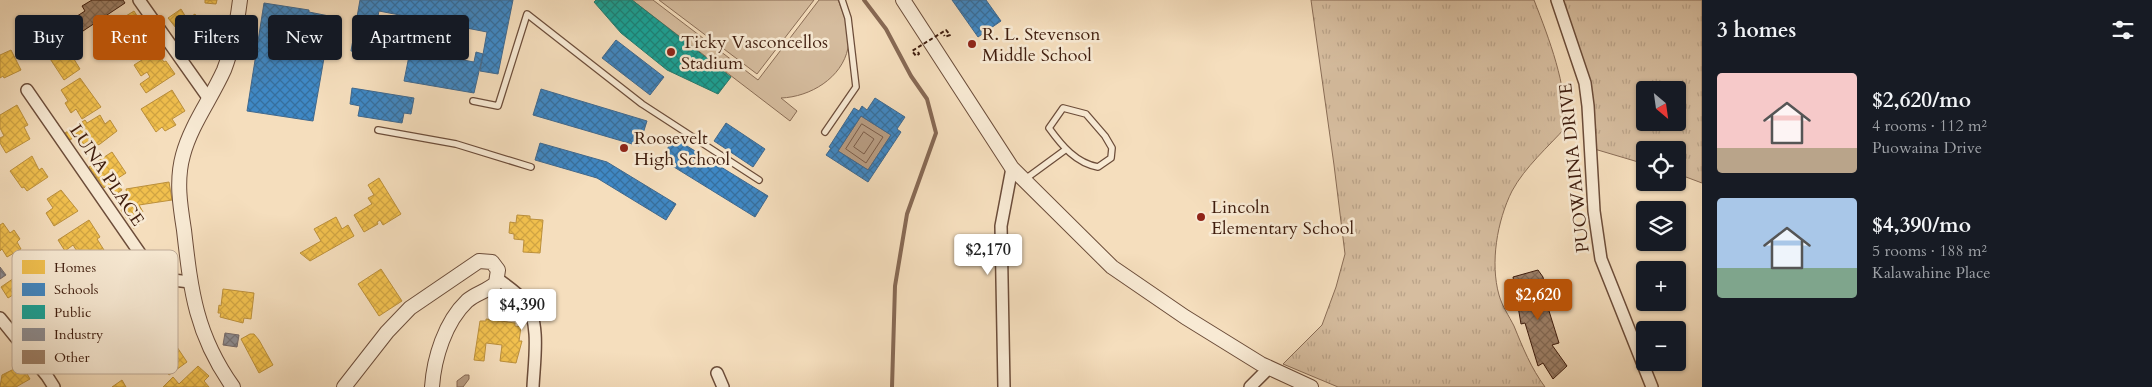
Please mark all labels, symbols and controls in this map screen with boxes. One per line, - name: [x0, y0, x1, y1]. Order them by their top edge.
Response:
- chip: Buy: [15, 15, 83, 60]
- chip: Rent: [93, 15, 165, 60]
- chip: Filters: [175, 15, 258, 60]
- chip: New: [268, 15, 342, 60]
- chip: Apartment: [352, 15, 469, 60]
- text: 3 homes: [1717, 16, 1796, 45]
- icon: filters: [2109, 16, 2137, 44]
- place label: R. L. Stevenson Middle School: [982, 22, 1101, 68]
- place label: Ticky Vasconcellos Stadium: [681, 30, 828, 76]
- marker: R. L. Stevenson Middle School: [966, 38, 978, 50]
- marker: Ticky Vasconcellos Stadium: [665, 46, 677, 58]
- north arrow: [1636, 81, 1686, 131]
- map controls: [1636, 81, 1686, 371]
- street label: PUOWAINA DRIVE: [1553, 82, 1596, 254]
- text: $2,620/mo: [1872, 86, 1971, 115]
- icon: home: [1757, 93, 1817, 153]
- text: 4 rooms · 112 m²: [1872, 115, 1987, 137]
- street label: LUNA PLACE: [63, 119, 150, 231]
- place label: Roosevelt High School: [634, 126, 730, 172]
- text: Puowaina Drive: [1872, 137, 1982, 159]
- button: locate: [1636, 141, 1686, 191]
- marker: Roosevelt High School: [618, 142, 630, 154]
- place label: Lincoln Elementary School: [1211, 195, 1354, 241]
- button: layers: [1636, 201, 1686, 251]
- marker: Lincoln Elementary School: [1195, 211, 1207, 223]
- text: $4,390/mo: [1872, 211, 1971, 240]
- icon: home: [1757, 218, 1817, 278]
- pin: $2,170: [947, 234, 1029, 276]
- text: $2,170: [965, 239, 1011, 261]
- text: 5 rooms · 188 m²: [1872, 240, 1987, 262]
- legend: [12, 250, 178, 374]
- text: Homes: [54, 258, 96, 277]
- button: +: [1636, 261, 1686, 311]
- text: Kalawahine Place: [1872, 262, 1991, 284]
- pin: $2,620: [1497, 278, 1579, 321]
- text: Schools: [54, 280, 99, 299]
- text: $2,620: [1515, 284, 1561, 306]
- pin: $4,390: [481, 288, 563, 331]
- text: $4,390: [499, 294, 545, 316]
- text: Public: [54, 303, 91, 322]
- button: −: [1636, 321, 1686, 371]
- text: Industry: [54, 325, 104, 344]
- text: Other: [54, 348, 91, 367]

